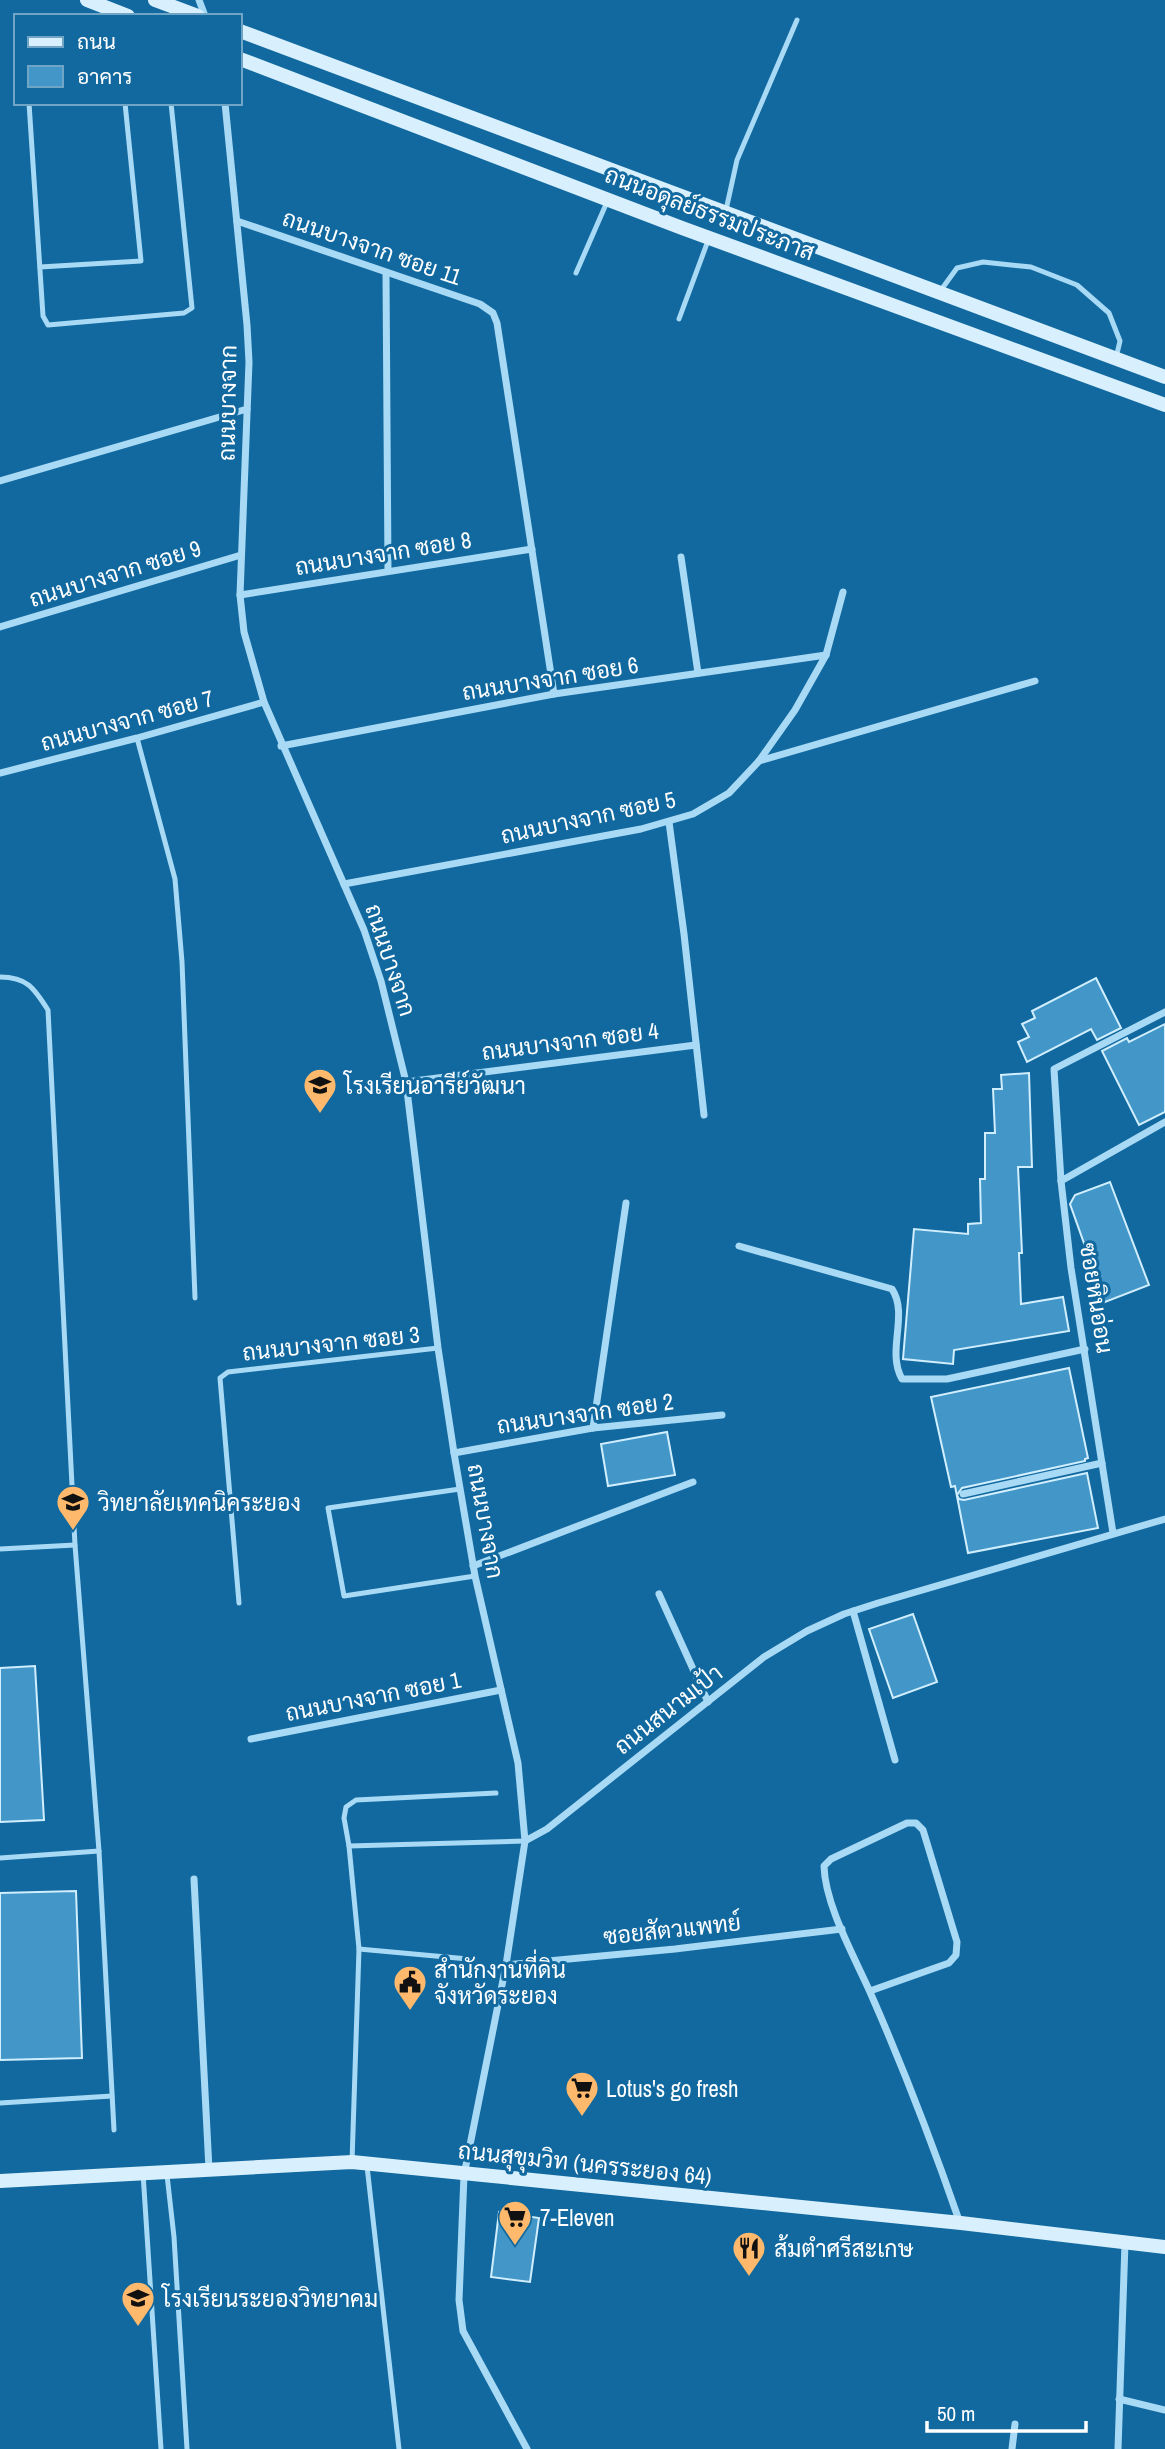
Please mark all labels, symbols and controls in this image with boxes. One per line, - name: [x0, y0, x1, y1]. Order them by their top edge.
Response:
- legend: [14, 14, 242, 105]
- text: ถนน: [77, 27, 116, 56]
- text: อาคาร: [77, 62, 133, 91]
- street label: ถนนอดุลย์ธรรมประภาส: [600, 159, 819, 268]
- street label: ถนนบางจาก ซอย 11: [278, 202, 466, 292]
- street label: ถนนบางจาก: [210, 345, 244, 461]
- street label: ถนนบางจาก ซอย 8: [293, 524, 473, 582]
- street label: ถนนบางจาก ซอย 9: [25, 532, 205, 614]
- street label: ถนนบางจาก ซอย 6: [460, 649, 640, 707]
- street label: ถนนบางจาก ซอย 7: [37, 682, 217, 758]
- street label: ถนนบางจาก ซอย 5: [498, 783, 678, 851]
- street label: ถนนบางจาก: [358, 900, 424, 1020]
- street label: ถนนบางจาก ซอย 4: [480, 1015, 661, 1067]
- school or university icon: โรงเรียนอารีย์วัฒนา: [301, 1066, 339, 1115]
- place label: โรงเรียนอารีย์วัฒนา: [342, 1070, 526, 1101]
- street label: ซอยหินอ่อน: [1073, 1240, 1121, 1356]
- street label: ถนนบางจาก ซอย 3: [241, 1318, 421, 1368]
- street label: ถนนบางจาก ซอย 2: [495, 1385, 675, 1441]
- street label: ถนนบางจาก: [461, 1461, 511, 1581]
- school or university icon: วิทยาลัยเทคนิคระยอง: [54, 1483, 92, 1532]
- place label: วิทยาลัยเทคนิคระยอง: [97, 1487, 301, 1518]
- street label: ถนนสนามเป้า: [608, 1657, 728, 1761]
- street label: ถนนบางจาก ซอย 1: [283, 1664, 464, 1728]
- street label: ซอยสัตวแพทย์: [602, 1906, 742, 1952]
- place label: สำนักงานที่ดิน จังหวัดระยอง: [434, 1949, 566, 2011]
- public building icon: สำนักงานที่ดิน จังหวัดระยอง: [391, 1963, 429, 2012]
- supermarket icon: Lotus's go fresh: [563, 2069, 601, 2118]
- place label: Lotus's go fresh: [606, 2073, 739, 2104]
- street label: ถนนสุขุมวิท (นครระยอง 64): [457, 2134, 713, 2193]
- supermarket icon: 7-Eleven: [496, 2198, 534, 2247]
- place label: 7-Eleven: [540, 2202, 614, 2233]
- restaurant icon: ส้มตำศรีสะเกษ: [730, 2229, 768, 2278]
- place label: ส้มตำศรีสะเกษ: [774, 2233, 914, 2264]
- school or university icon: โรงเรียนระยองวิทยาคม: [119, 2279, 157, 2328]
- place label: โรงเรียนระยองวิทยาคม: [160, 2283, 378, 2314]
- scale bar: [927, 2390, 1086, 2434]
- text: 50 m: [937, 2399, 975, 2428]

